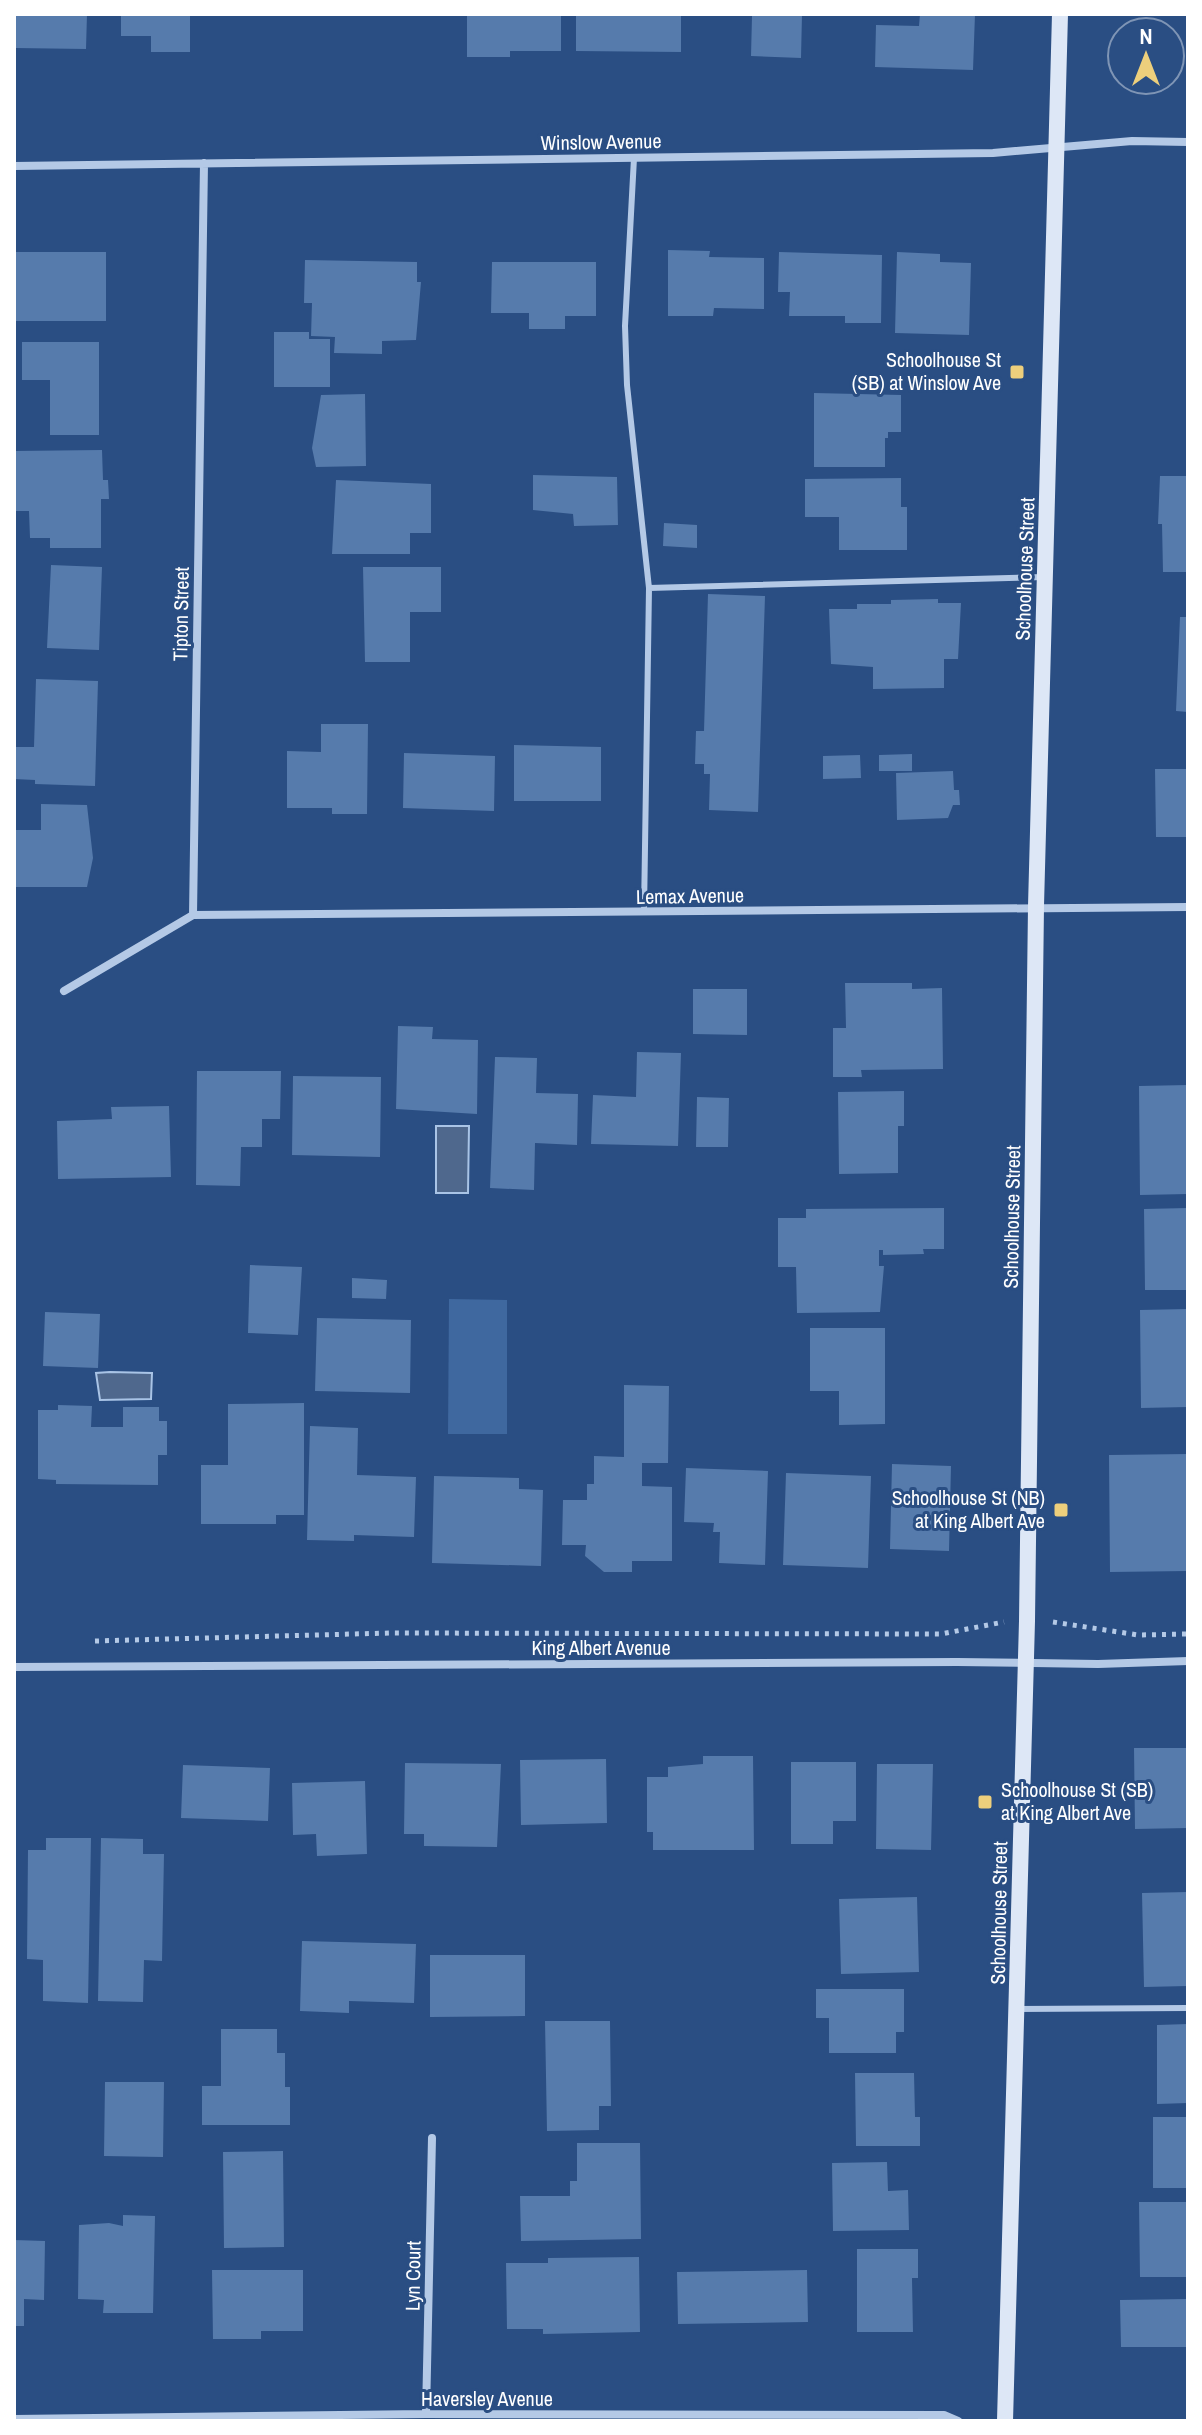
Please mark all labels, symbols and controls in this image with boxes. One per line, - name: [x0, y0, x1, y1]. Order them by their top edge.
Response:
- north arrow: [1106, 16, 1186, 96]
- text: N: [1139, 21, 1153, 51]
- street label: Winslow Avenue: [540, 127, 662, 156]
- place label: Schoolhouse St (SB) at Winslow Ave: [852, 346, 1001, 396]
- marker: Schoolhouse St (SB) at Winslow Ave: [1008, 363, 1026, 381]
- street label: Schoolhouse Street: [1009, 497, 1041, 641]
- street label: Tipton Street: [166, 566, 195, 661]
- street label: Lemax Avenue: [636, 881, 744, 910]
- street label: Schoolhouse Street: [997, 1145, 1026, 1289]
- place label: Schoolhouse St (NB) at King Albert Ave: [892, 1484, 1045, 1534]
- marker: Schoolhouse St (NB) at King Albert Ave: [1052, 1501, 1070, 1519]
- street label: King Albert Avenue: [531, 1634, 671, 1661]
- place label: Schoolhouse St (SB) at King Albert Ave: [1001, 1776, 1153, 1826]
- marker: Schoolhouse St (SB) at King Albert Ave: [976, 1793, 994, 1811]
- street label: Schoolhouse Street: [984, 1841, 1013, 1985]
- street label: Lyn Court: [398, 2240, 427, 2311]
- street label: Haversley Avenue: [421, 2385, 553, 2412]

